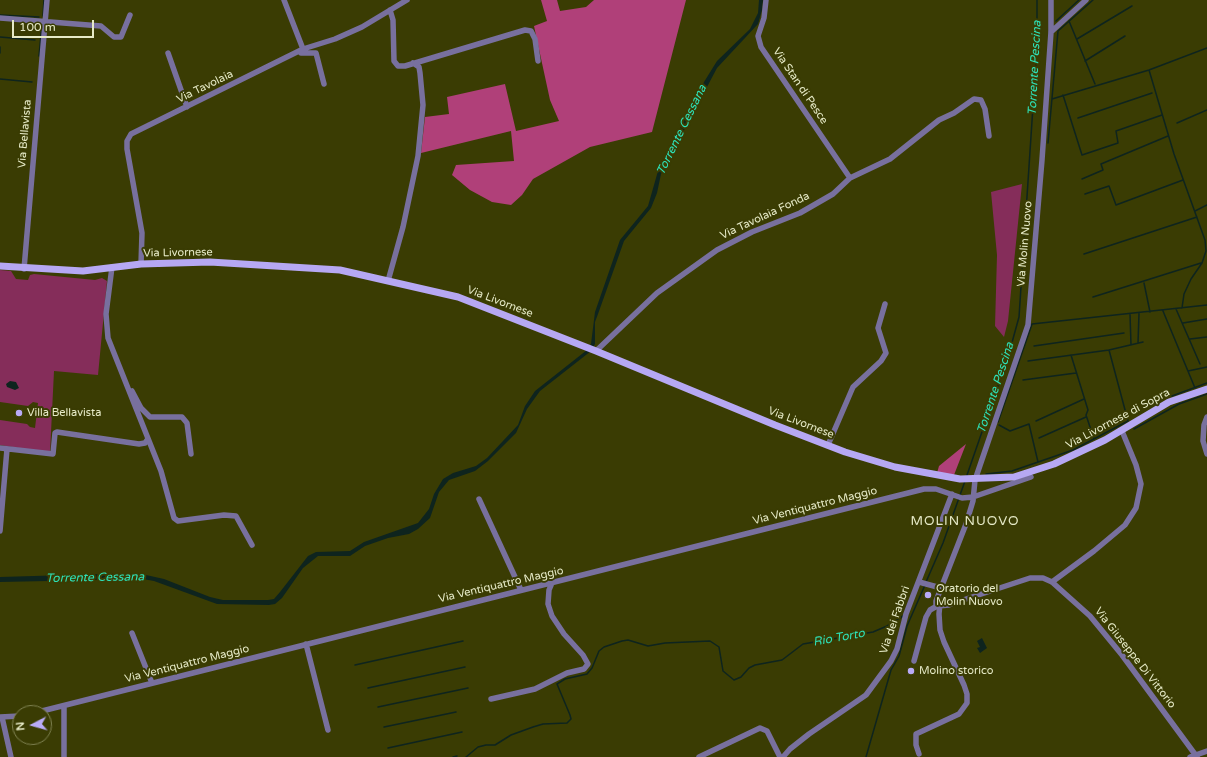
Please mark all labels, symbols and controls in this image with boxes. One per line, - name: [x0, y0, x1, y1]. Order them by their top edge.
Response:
- scale bar: [14, 12, 96, 38]
- text: 100 m: [19, 20, 56, 34]
- water label: Torrente Pescina: [1025, 20, 1045, 116]
- street label: Via Stan di Pesce: [770, 45, 830, 127]
- street label: Via Tavolaia: [174, 68, 236, 106]
- water label: Torrente Cessana: [654, 83, 710, 177]
- street label: Via Bellavista: [15, 99, 35, 169]
- street label: Via Tavolaia Fonda: [718, 189, 812, 243]
- street label: Via Molin Nuovo: [1015, 201, 1035, 287]
- street label: Via Livornese: [143, 246, 213, 260]
- street label: Via Livornese: [465, 283, 535, 321]
- water label: Torrente Pescina: [974, 341, 1018, 435]
- street label: Via Livornese di Sopra: [1064, 386, 1172, 452]
- street label: Via Livornese: [766, 404, 836, 442]
- place label: Villa Bellavista: [27, 406, 101, 420]
- marker: Villa Bellavista: [14, 408, 24, 418]
- street label: Via Ventiquattro Maggio: [751, 484, 879, 528]
- district label: MOLIN NUOVO: [910, 514, 1020, 530]
- street label: Via Ventiquattro Maggio: [437, 564, 565, 606]
- water label: Torrente Cessana: [46, 570, 144, 586]
- place label: Oratorio del Molin Nuovo: [936, 582, 1003, 608]
- street label: Via dei Fabbri: [877, 584, 913, 656]
- marker: Oratorio del Molin Nuovo: [923, 590, 933, 600]
- street label: Via Giuseppe Di Vittorio: [1092, 605, 1178, 711]
- water label: Rio Torto: [812, 626, 866, 650]
- street label: Via Ventiquattro Maggio: [123, 642, 251, 686]
- place label: Molino storico: [919, 664, 993, 678]
- marker: Molino storico: [906, 666, 916, 676]
- north arrow: [12, 705, 52, 745]
- text: N: [14, 721, 27, 731]

